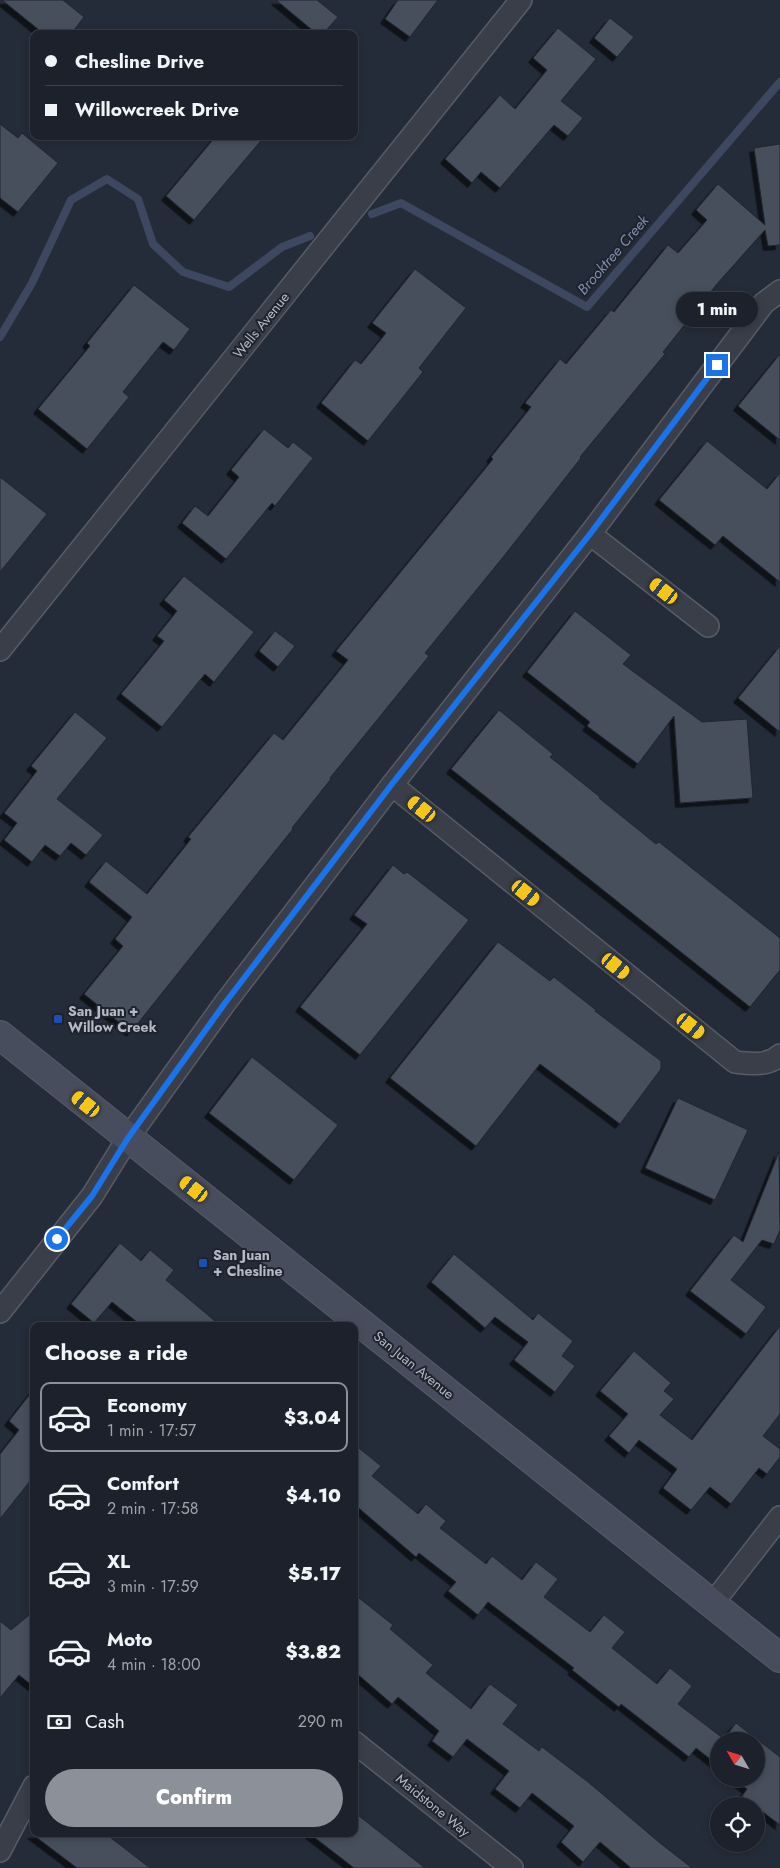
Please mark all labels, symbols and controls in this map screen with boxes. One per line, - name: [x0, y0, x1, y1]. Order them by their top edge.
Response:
- text: Chesline Drive: [75, 48, 204, 75]
- text: Willowcreek Drive: [75, 96, 239, 123]
- water label: Brooktree Creek: [572, 210, 654, 300]
- street label: Wells Avenue: [228, 288, 294, 362]
- callout: 1 min: [676, 292, 758, 328]
- text: 1 min: [697, 298, 737, 321]
- route end: [706, 354, 728, 376]
- car: [647, 576, 680, 606]
- car: [405, 794, 438, 824]
- car: [509, 878, 542, 908]
- car: [599, 951, 632, 981]
- place label: San Juan + Willow Creek: [68, 1001, 157, 1037]
- car: [674, 1011, 707, 1041]
- marker: San Juan + Willow Creek: [52, 1013, 64, 1025]
- car: [69, 1089, 102, 1119]
- car: [177, 1174, 210, 1204]
- route start: [46, 1228, 68, 1250]
- place label: San Juan + Chesline: [213, 1245, 283, 1281]
- marker: San Juan + Chesline: [197, 1257, 209, 1269]
- street label: San Juan Avenue: [369, 1326, 459, 1404]
- text: Choose a ride: [45, 1336, 188, 1368]
- text: Economy: [107, 1392, 187, 1419]
- icon: car: [47, 1395, 92, 1440]
- text: $3.04: [284, 1404, 341, 1431]
- text: 1 min · 17:57: [107, 1419, 196, 1442]
- text: Comfort: [107, 1470, 179, 1497]
- icon: car: [47, 1473, 92, 1518]
- text: $4.10: [286, 1482, 341, 1509]
- text: 2 min · 17:58: [107, 1497, 199, 1520]
- text: XL: [107, 1548, 130, 1575]
- icon: car: [47, 1551, 92, 1596]
- text: $5.17: [288, 1560, 341, 1587]
- text: 3 min · 17:59: [107, 1575, 199, 1598]
- text: Moto: [107, 1626, 152, 1653]
- icon: car: [47, 1629, 92, 1674]
- text: $3.82: [285, 1638, 341, 1665]
- text: 4 min · 18:00: [107, 1653, 201, 1676]
- icon: cash: [45, 1708, 73, 1736]
- text: Cash: [85, 1708, 125, 1735]
- text: 290 m: [298, 1710, 343, 1733]
- north arrow: [710, 1732, 765, 1788]
- map controls: [710, 1732, 765, 1852]
- button: Confirm: [45, 1769, 343, 1827]
- street label: Maidstone Way: [392, 1769, 475, 1842]
- button: locate: [710, 1797, 765, 1852]

